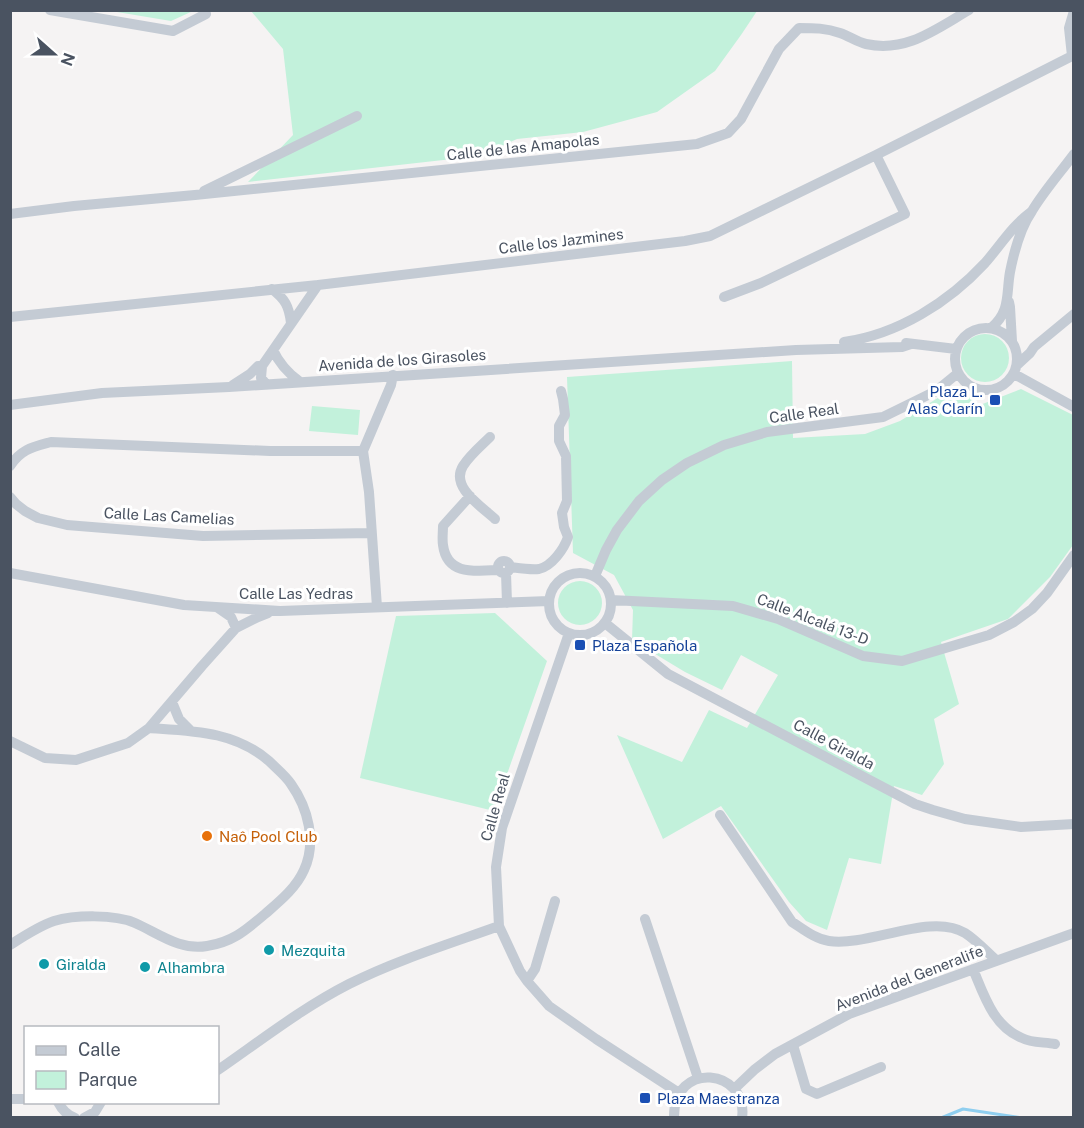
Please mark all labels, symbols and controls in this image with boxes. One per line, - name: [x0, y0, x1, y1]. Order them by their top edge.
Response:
- north arrow: [24, 24, 84, 84]
- text: N: [56, 50, 79, 68]
- street label: Calle de las Amapolas: [446, 131, 600, 163]
- street label: Calle los Jazmines: [498, 225, 624, 257]
- street label: Avenida de los Girasoles: [317, 346, 487, 374]
- place label: Plaza L. Alas Clarín: [907, 383, 983, 417]
- marker: Plaza L. Alas Clarín: [988, 393, 1002, 407]
- street label: Calle Real: [768, 400, 840, 426]
- street label: Calle Las Camelias: [103, 504, 235, 528]
- street label: Calle Las Yedras: [239, 585, 353, 602]
- street label: Calle Alcalá 13-D: [755, 590, 871, 648]
- place label: Plaza Española: [592, 637, 697, 654]
- marker: Plaza Española: [573, 638, 587, 652]
- street label: Calle Giralda: [791, 716, 877, 772]
- street label: Calle Real: [477, 771, 513, 843]
- place label: Naô Pool Club: [219, 828, 318, 845]
- marker: Naô Pool Club: [200, 829, 214, 843]
- place label: Mezquita: [281, 942, 345, 959]
- street label: Avenida del Generalife: [832, 942, 986, 1014]
- marker: Mezquita: [262, 943, 276, 957]
- place label: Giralda: [56, 956, 106, 973]
- marker: Giralda: [37, 957, 51, 971]
- place label: Alhambra: [157, 959, 225, 976]
- marker: Alhambra: [138, 960, 152, 974]
- legend: [24, 1026, 219, 1104]
- text: Calle: [78, 1039, 121, 1060]
- text: Parque: [78, 1069, 138, 1090]
- place label: Plaza Maestranza: [657, 1090, 780, 1107]
- marker: Plaza Maestranza: [638, 1091, 652, 1105]

